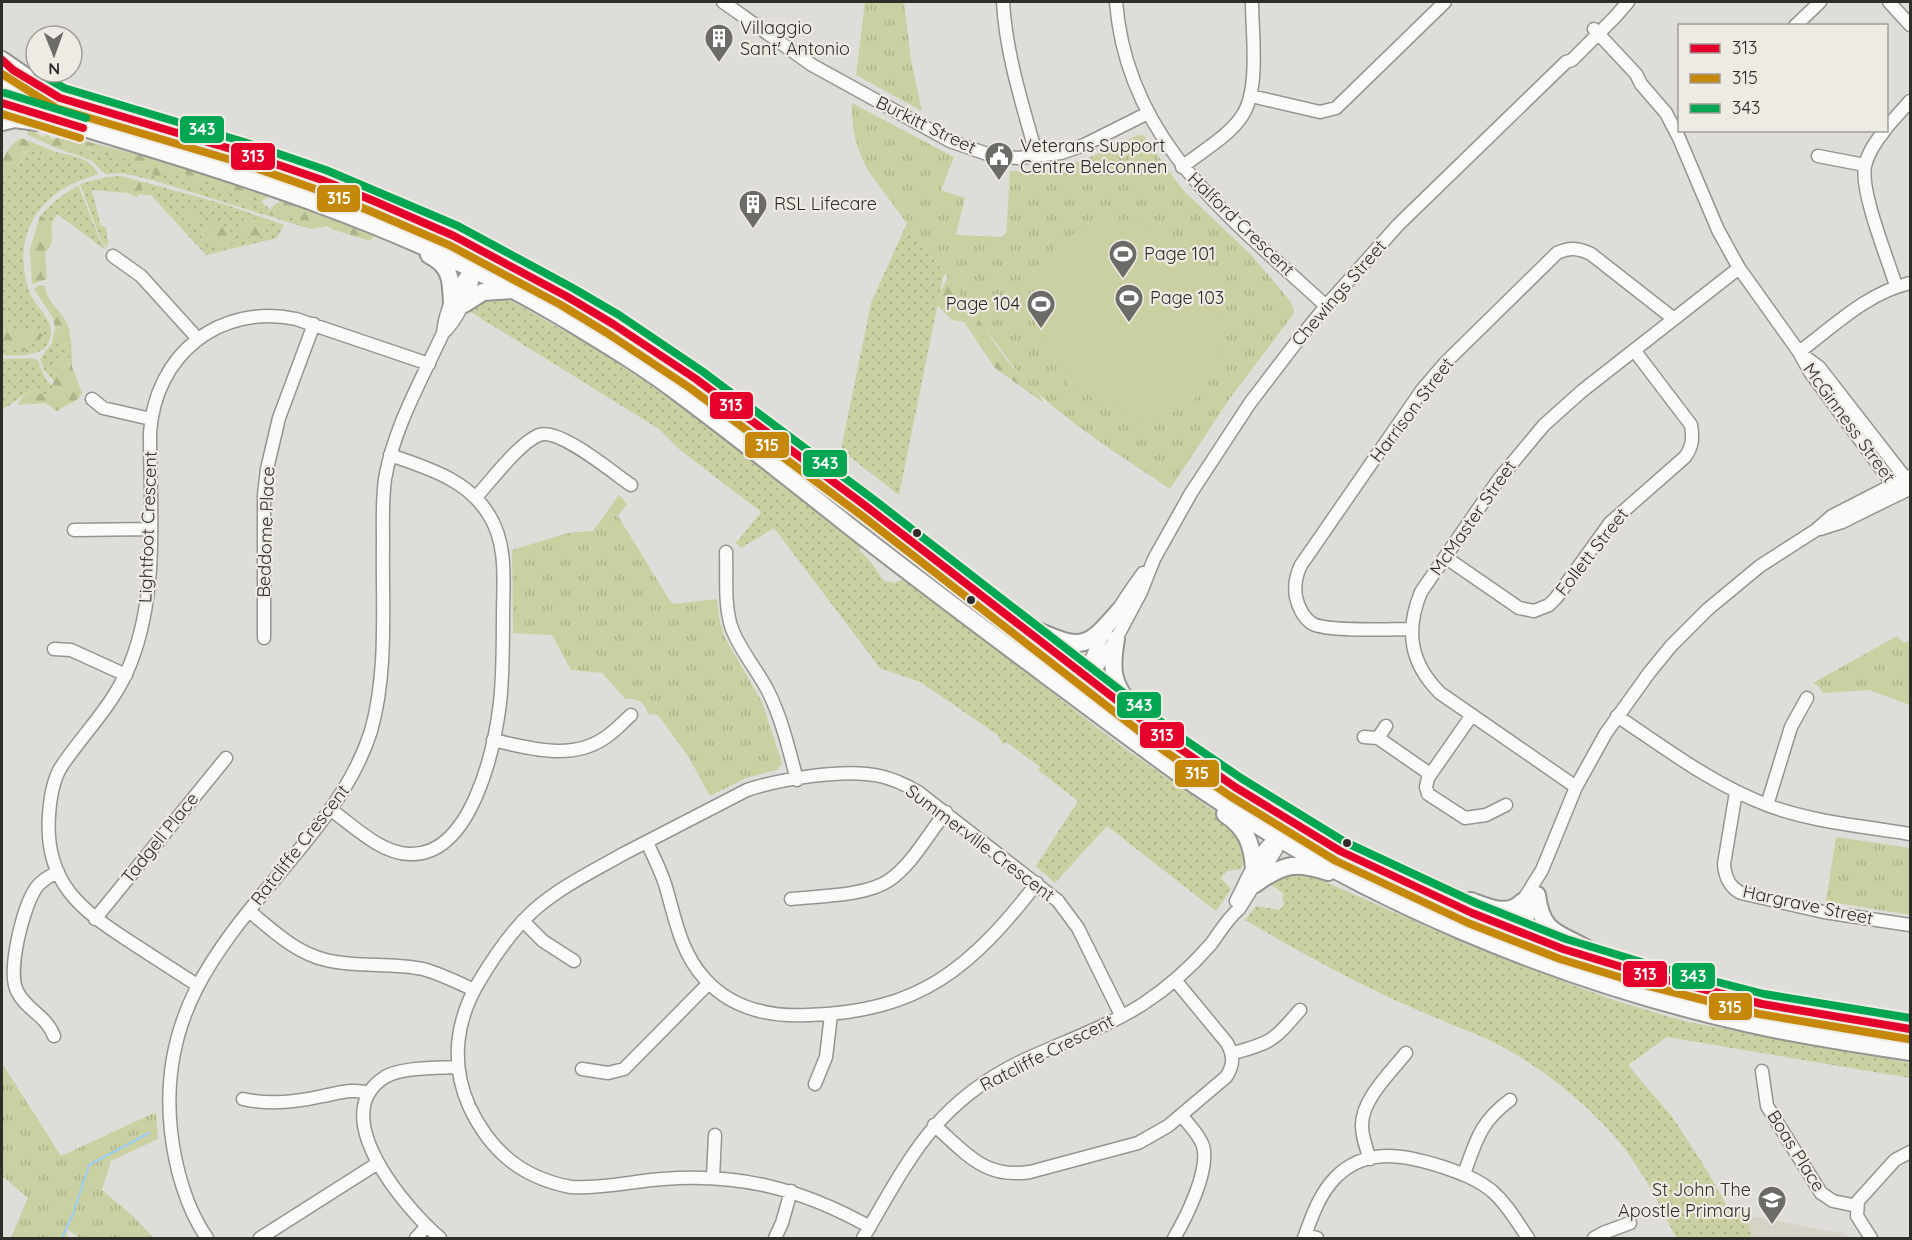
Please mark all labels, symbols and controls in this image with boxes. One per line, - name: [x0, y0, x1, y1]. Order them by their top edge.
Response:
- place label: Villaggio Sant' Antonio: [740, 16, 850, 60]
- building icon: Villaggio Sant' Antonio: [703, 22, 735, 64]
- north arrow: [24, 24, 84, 84]
- legend: [1678, 24, 1888, 132]
- text: 313: [1732, 36, 1758, 59]
- text: N: [48, 59, 60, 79]
- text: 315: [1732, 66, 1758, 89]
- street label: Burkitt Street: [872, 90, 980, 159]
- text: 343: [1732, 96, 1760, 119]
- line badge: 343: [179, 115, 225, 144]
- text: 343: [189, 119, 215, 139]
- place label: Veterans Support Centre Belconnen: [1020, 134, 1167, 178]
- public building icon: Veterans Support Centre Belconnen: [983, 140, 1015, 182]
- line badge: 313: [230, 142, 276, 171]
- text: 313: [241, 146, 265, 166]
- street label: Halford Crescent: [1183, 167, 1300, 281]
- line badge: 315: [316, 184, 361, 213]
- text: 315: [327, 188, 351, 208]
- building icon: RSL Lifecare: [737, 188, 769, 230]
- place label: RSL Lifecare: [774, 192, 877, 215]
- street label: Chewings Street: [1286, 235, 1391, 351]
- sports icon: Page 101: [1107, 238, 1139, 280]
- place label: Page 101: [1144, 242, 1216, 265]
- sports icon: Page 103: [1113, 282, 1145, 324]
- place label: Page 103: [1150, 286, 1224, 309]
- sports icon: Page 104: [1025, 288, 1057, 330]
- place label: Page 104: [946, 292, 1020, 315]
- street label: Harrison Street: [1365, 353, 1459, 467]
- street label: McGinness Street: [1798, 358, 1901, 487]
- line badge: 313: [709, 391, 754, 420]
- text: 313: [719, 395, 743, 415]
- line badge: 315: [744, 431, 790, 459]
- text: 315: [755, 435, 779, 455]
- line badge: 343: [802, 449, 848, 478]
- street label: Lightfoot Crescent: [133, 451, 162, 603]
- text: 343: [812, 453, 838, 473]
- street label: McMaster Street: [1424, 456, 1521, 580]
- street label: Beddome Place: [252, 466, 279, 598]
- street label: Follett Street: [1550, 503, 1633, 600]
- unlabelled marker: [911, 527, 923, 539]
- unlabelled marker: [965, 594, 977, 606]
- line badge: 343: [1116, 691, 1162, 719]
- text: 343: [1126, 695, 1152, 715]
- line badge: 313: [1139, 721, 1185, 749]
- text: 313: [1150, 725, 1174, 745]
- line badge: 315: [1174, 759, 1220, 788]
- text: 315: [1185, 763, 1209, 783]
- street label: Summerville Crescent: [901, 779, 1059, 906]
- street label: Ratcliffe Crescent: [245, 780, 354, 910]
- street label: Tadgell Place: [116, 788, 203, 888]
- unlabelled marker: [1341, 837, 1353, 849]
- street label: Hargrave Street: [1741, 879, 1875, 930]
- line badge: 313: [1622, 960, 1668, 988]
- line badge: 343: [1671, 962, 1716, 990]
- text: 313: [1633, 964, 1657, 984]
- text: 343: [1680, 966, 1706, 986]
- line badge: 315: [1708, 992, 1753, 1021]
- text: 315: [1718, 997, 1742, 1017]
- street label: Ratcliffe Crescent: [976, 1009, 1118, 1096]
- street label: Boas Place: [1762, 1106, 1831, 1196]
- place label: St John The Apostle Primary: [1618, 1178, 1751, 1222]
- school or university icon: St John The Apostle Primary: [1756, 1184, 1788, 1226]

